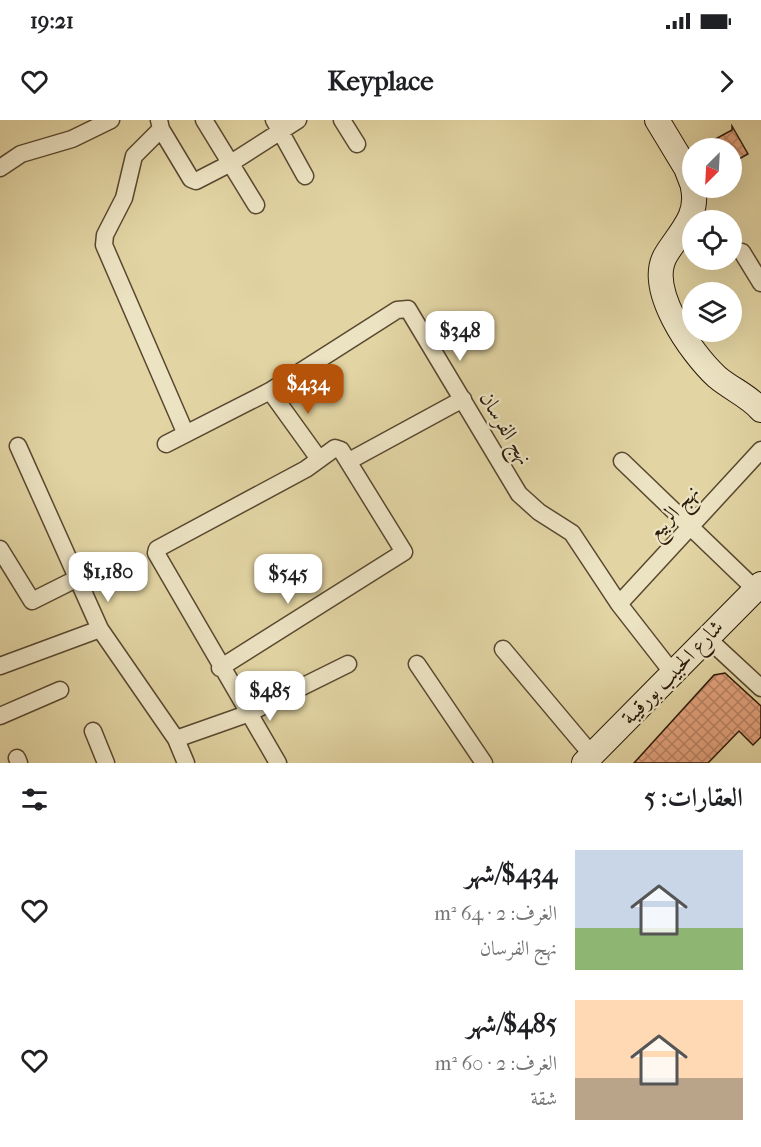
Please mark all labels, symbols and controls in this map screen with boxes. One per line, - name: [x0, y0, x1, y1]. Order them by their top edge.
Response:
- text: 19:21: [30, 8, 74, 34]
- icon: heart: [18, 65, 51, 98]
- text: Keyplace: [327, 65, 434, 97]
- icon: forward: [710, 65, 743, 98]
- north arrow: [682, 138, 742, 198]
- map controls: [682, 138, 742, 342]
- button: locate: [682, 210, 742, 270]
- button: layers: [682, 282, 742, 342]
- pin: $348: [424, 311, 496, 362]
- text: $348: [439, 319, 481, 342]
- pin: $434: [272, 364, 344, 415]
- text: $434: [287, 372, 329, 395]
- street label: نهج الفرسان: [469, 387, 537, 473]
- street label: نهج الربيع: [642, 480, 709, 549]
- pin: $1,180: [59, 552, 157, 603]
- pin: $545: [252, 554, 324, 605]
- text: $1,180: [83, 560, 133, 583]
- text: $545: [268, 562, 308, 585]
- street label: شارع الحبيب بورقيبة: [616, 615, 732, 733]
- pin: $485: [234, 671, 306, 722]
- text: $485: [249, 679, 291, 702]
- text: العقارات: 5: [644, 782, 743, 813]
- icon: filters: [18, 783, 51, 816]
- text: $434/شهر: [465, 858, 557, 889]
- icon: home: [623, 874, 695, 946]
- icon: heart: [18, 894, 51, 927]
- text: الغرف: 2 · 64 m²: [434, 902, 557, 925]
- text: نهج الفرسان: [480, 937, 557, 960]
- text: $485/شهر: [467, 1008, 557, 1039]
- icon: home: [623, 1024, 695, 1096]
- icon: heart: [18, 1044, 51, 1077]
- text: الغرف: 2 · 60 m²: [435, 1052, 557, 1075]
- text: شقة: [531, 1087, 557, 1110]

